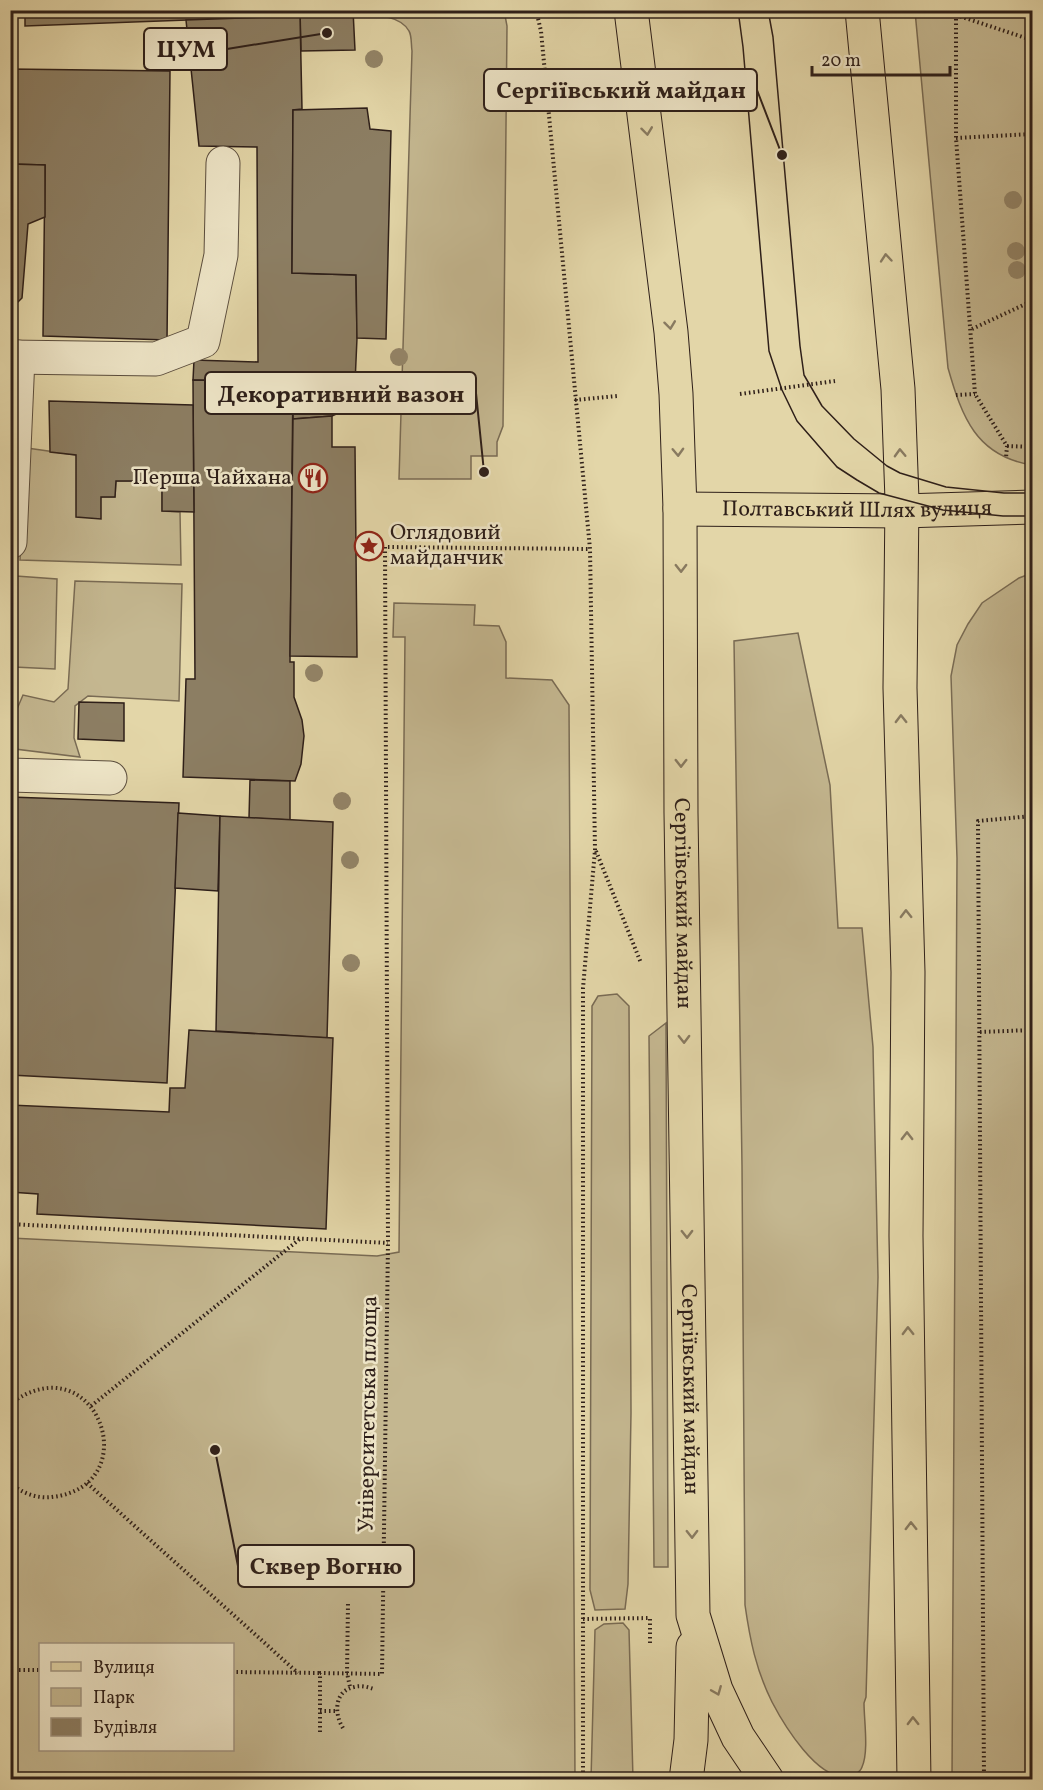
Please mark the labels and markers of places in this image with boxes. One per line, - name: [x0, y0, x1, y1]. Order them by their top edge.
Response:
- callout: ЦУМ: [144, 28, 227, 70]
- callout: Сергіївський майдан: [484, 69, 757, 111]
- callout: Декоративний вазон: [205, 372, 476, 414]
- restaurant icon: Перша Чайхана: [297, 462, 329, 494]
- place label: Перша Чайхана: [132, 463, 292, 494]
- place label: Оглядовий майданчик: [390, 518, 503, 574]
- place icon: Оглядовий майданчик: [353, 530, 385, 562]
- callout: Сквер Вогню: [238, 1545, 414, 1587]

